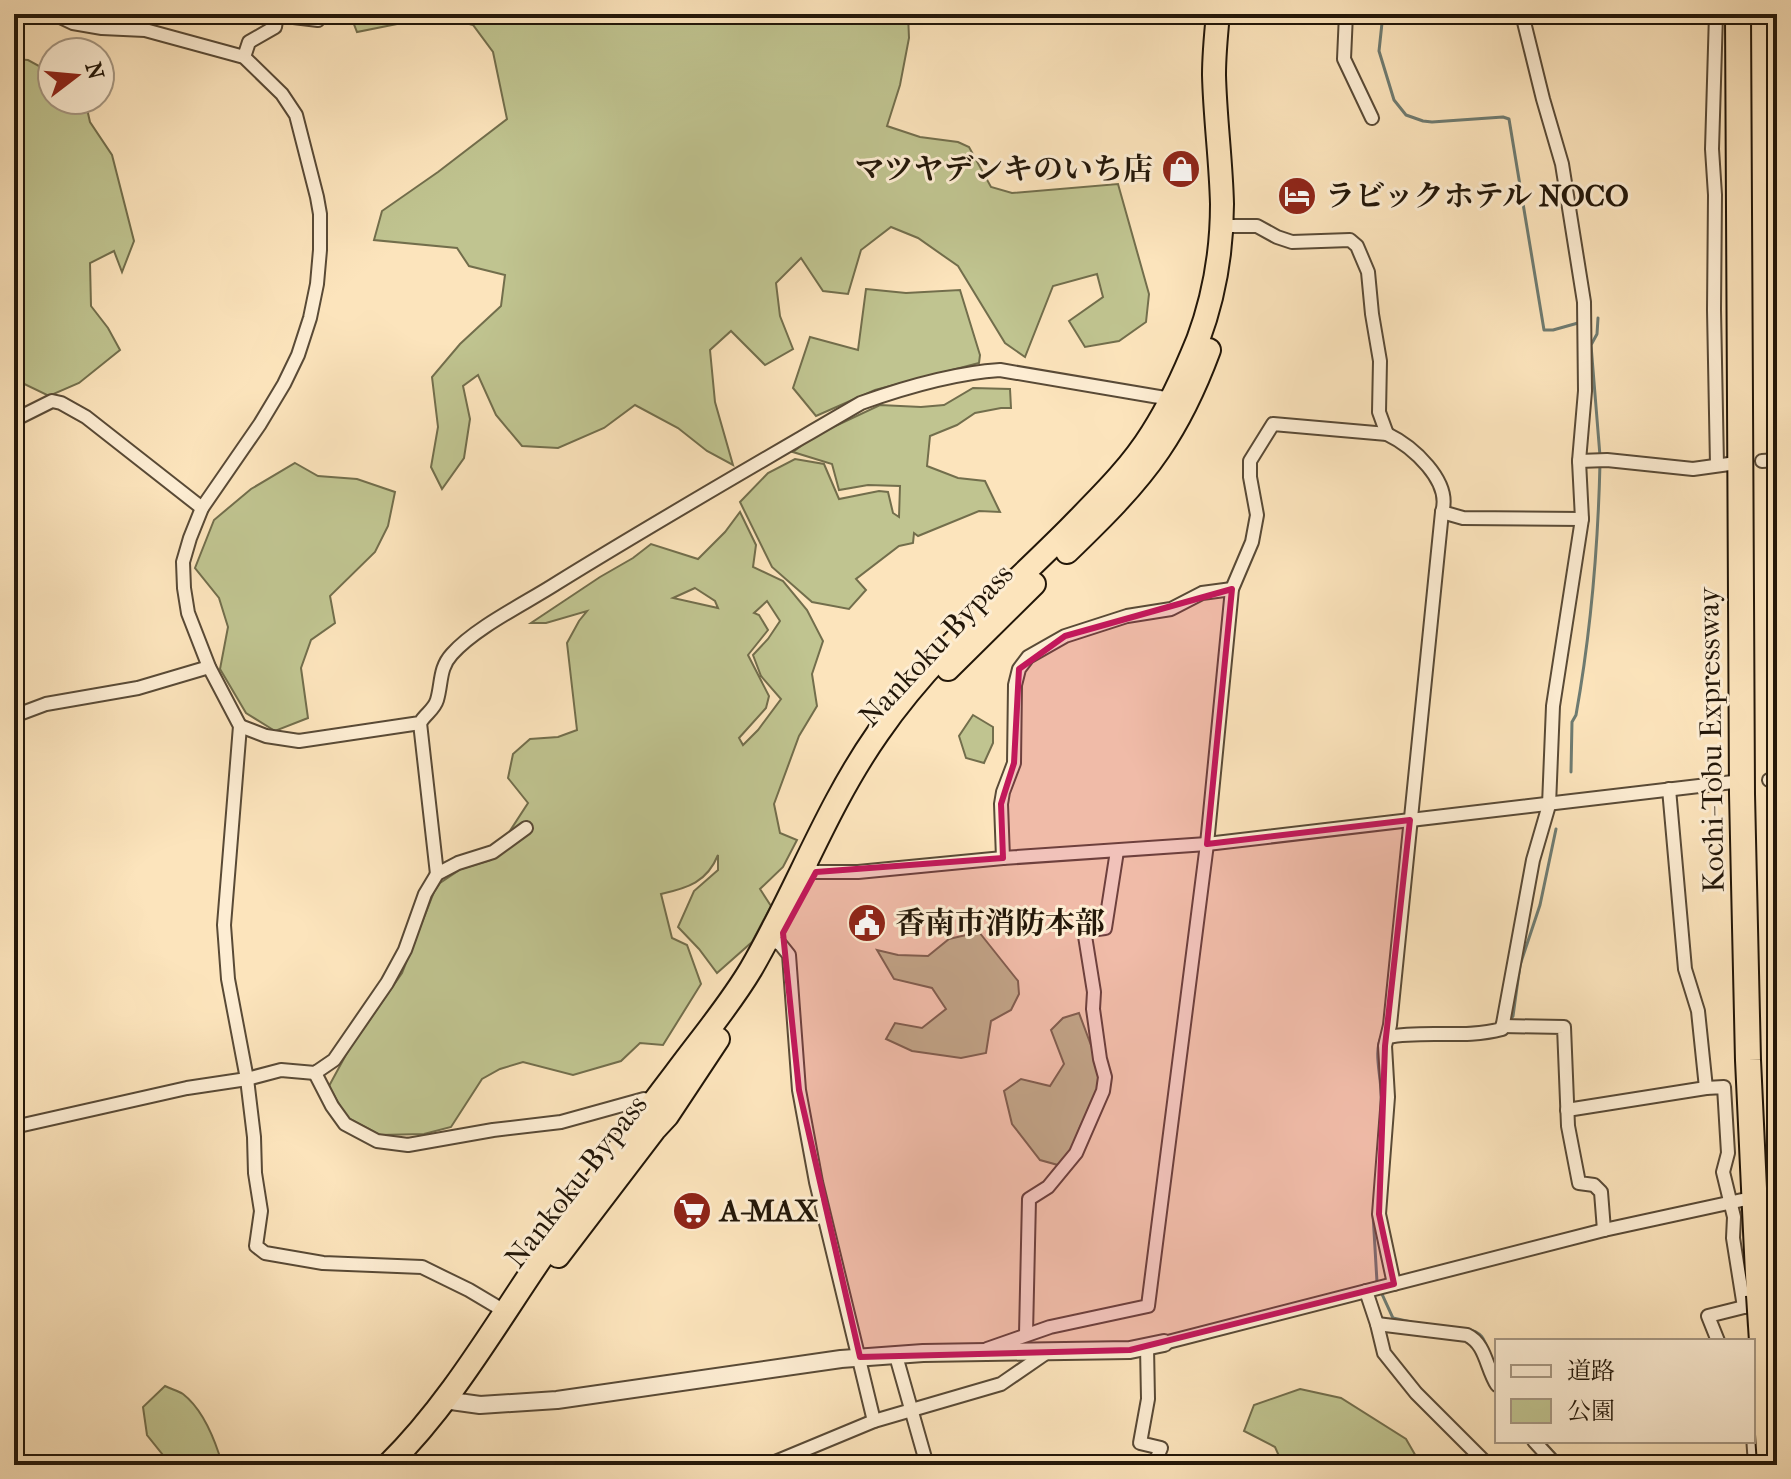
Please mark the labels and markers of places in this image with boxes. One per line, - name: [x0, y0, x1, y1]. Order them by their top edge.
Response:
- shop icon: マツヤデンキのいち店: [1160, 148, 1202, 190]
- place label: マツヤデンキのいち店: [855, 152, 1153, 187]
- hotel icon: ラビックホテル NOCO: [1276, 175, 1318, 217]
- place label: ラビックホテル NOCO: [1325, 179, 1629, 214]
- public building icon: 香南市消防本部: [846, 902, 888, 944]
- place label: 香南市消防本部: [895, 906, 1105, 941]
- supermarket icon: A-MAX: [671, 1190, 713, 1232]
- place label: A-MAX: [718, 1194, 818, 1229]

